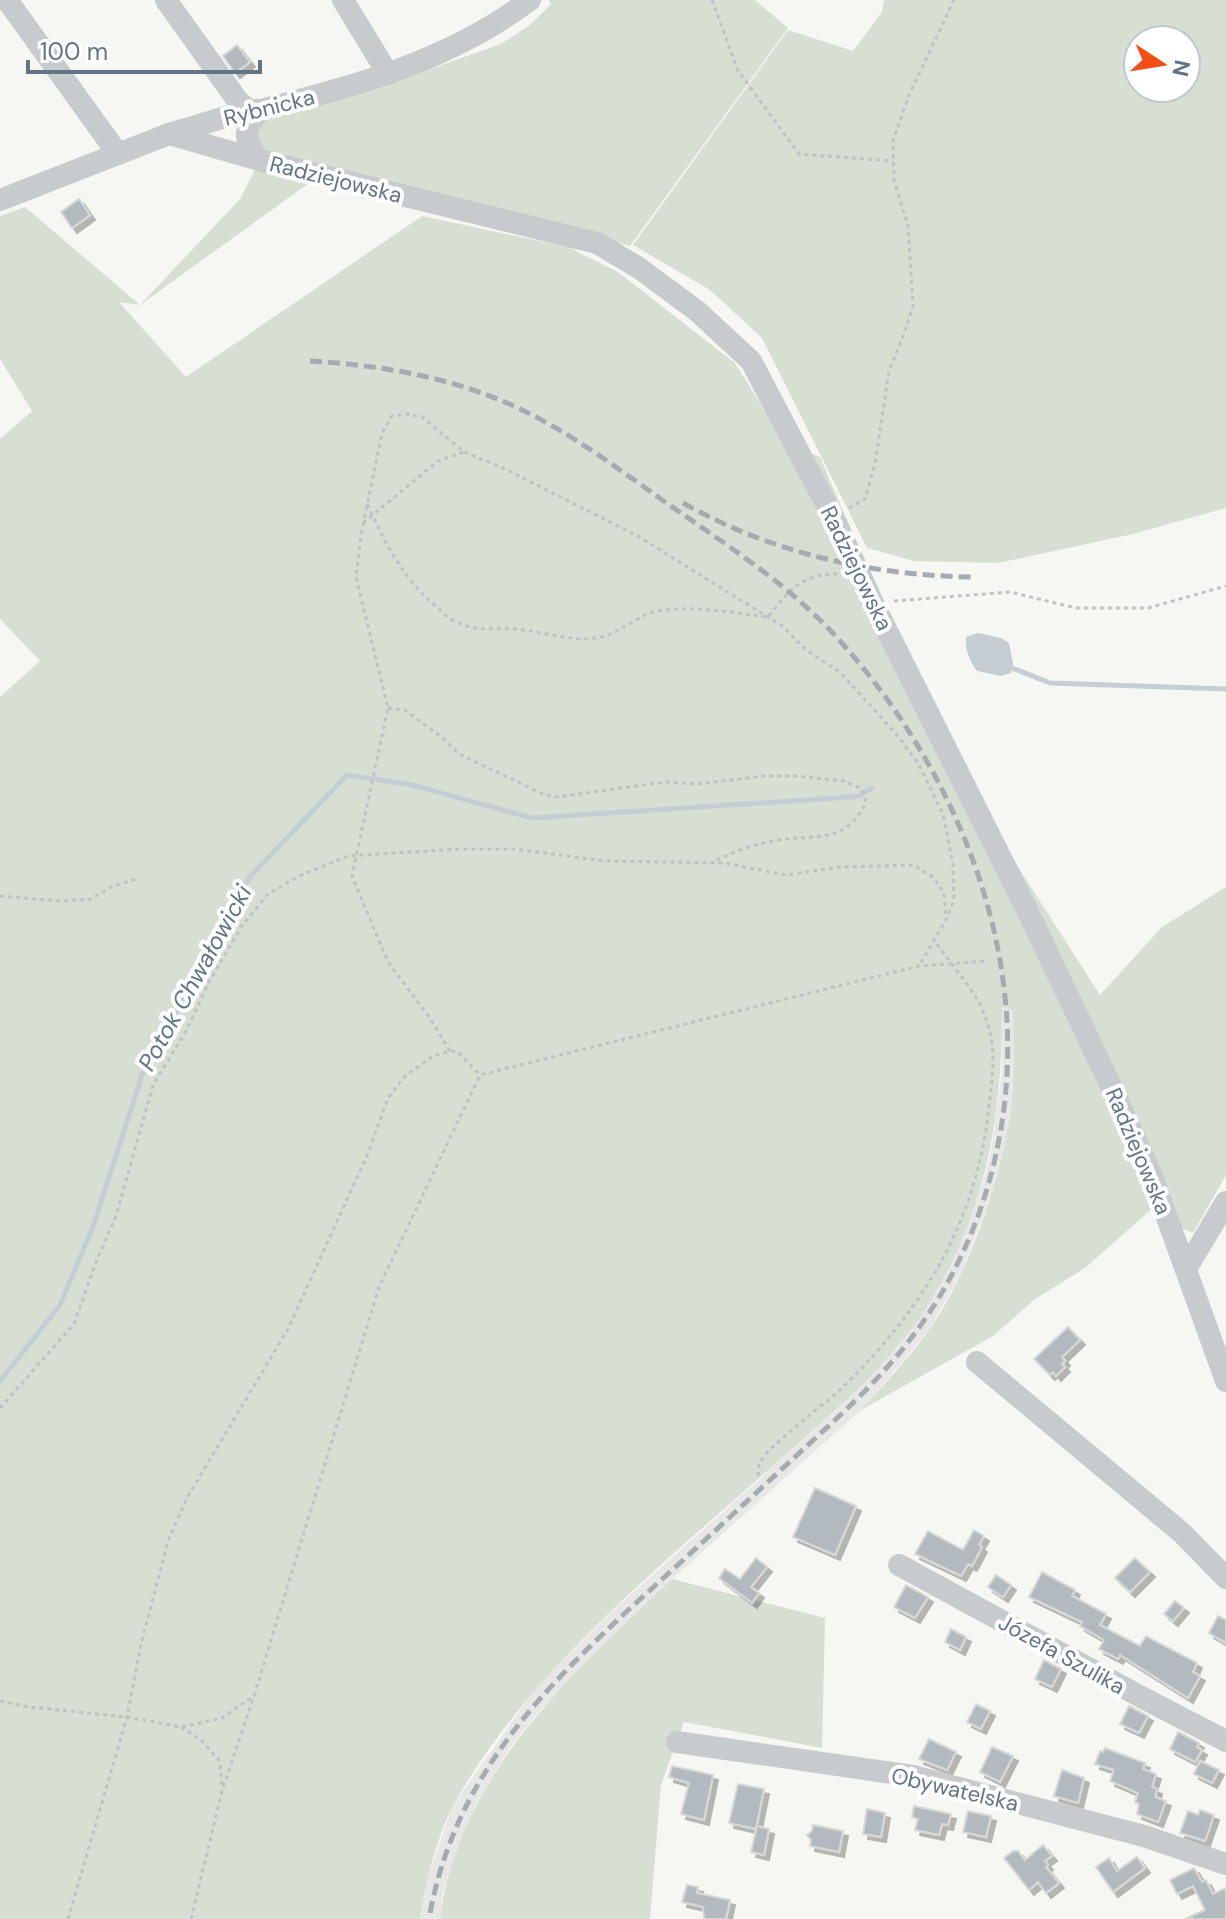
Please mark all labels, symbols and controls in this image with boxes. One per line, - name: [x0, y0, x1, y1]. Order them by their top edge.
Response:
- scale bar: [28, 24, 260, 74]
- north arrow: [1122, 24, 1202, 104]
- text: 100 m: [40, 36, 108, 67]
- text: N: [1165, 57, 1197, 79]
- street label: Rybnicka: [221, 82, 318, 133]
- street label: Radziejowska: [267, 149, 405, 210]
- street label: Radziejowska: [814, 501, 899, 635]
- water label: Potok Chwałowicki: [131, 878, 259, 1076]
- street label: Radziejowska: [1099, 1083, 1178, 1219]
- street label: Józefa Szulika: [993, 1608, 1130, 1701]
- street label: Obywatelska: [888, 1761, 1021, 1818]

